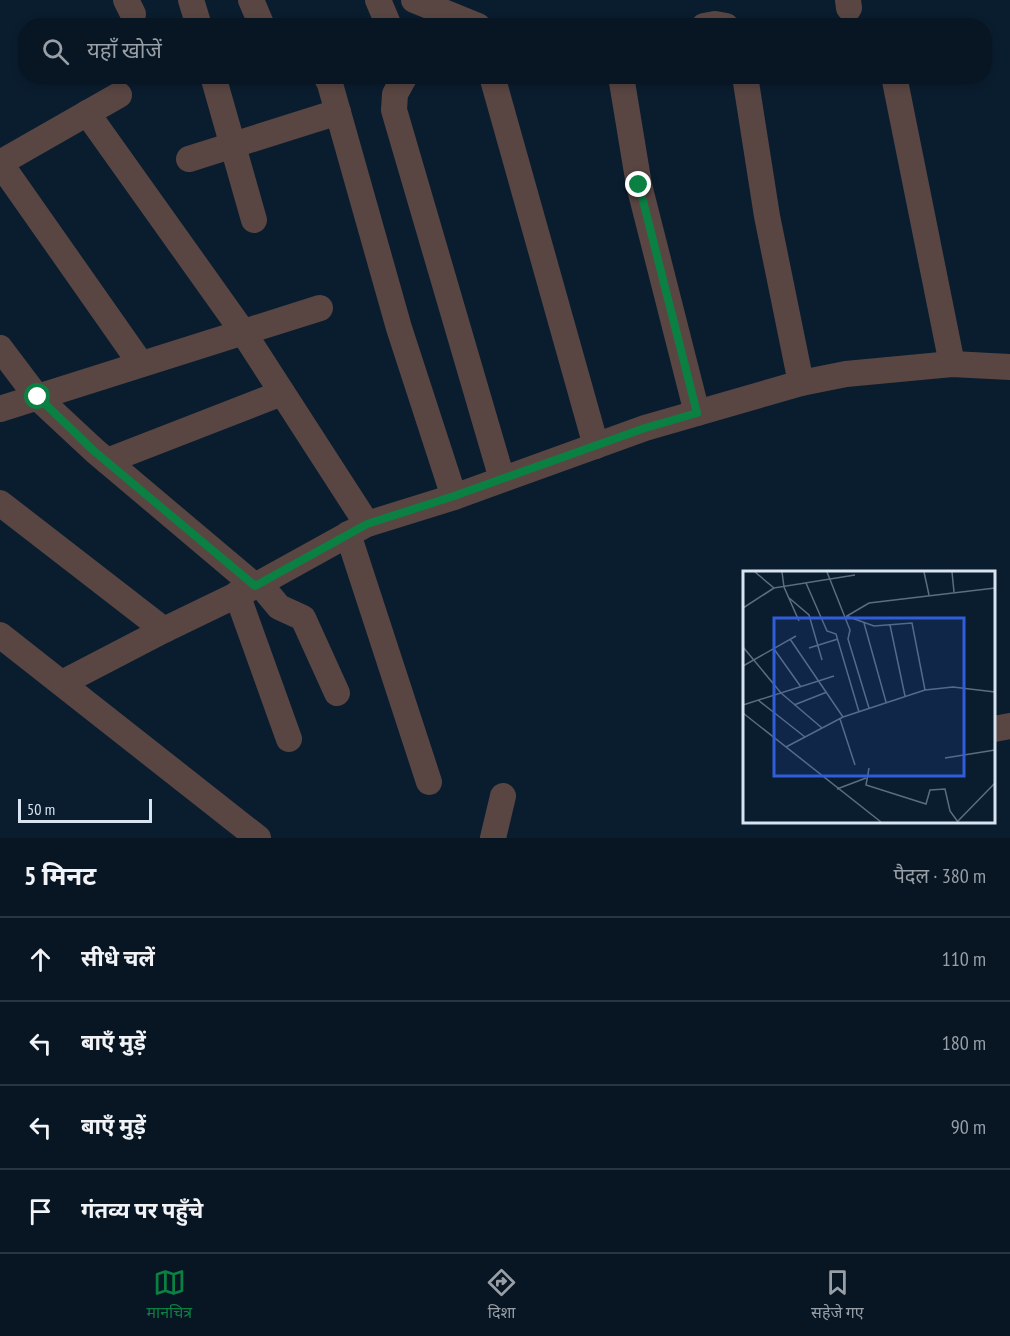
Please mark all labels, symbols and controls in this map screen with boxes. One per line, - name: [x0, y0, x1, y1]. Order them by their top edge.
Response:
- search box: [18, 18, 992, 84]
- icon: search: [39, 35, 72, 68]
- text: यहाँ खोजें: [87, 36, 162, 64]
- route end: [625, 171, 651, 197]
- route start: [24, 383, 50, 409]
- inset map: [743, 571, 995, 823]
- scale bar: [18, 796, 152, 824]
- text: 50 m: [27, 799, 55, 819]
- text: 5 मिनट: [24, 859, 96, 892]
- text: पैदल · 380 m: [893, 863, 986, 889]
- icon: ahead: [24, 943, 57, 976]
- text: सीधे चलें: [81, 944, 155, 972]
- text: 110 m: [942, 946, 986, 972]
- icon: left: [24, 1027, 57, 1060]
- text: बाएँ मुड़ें: [81, 1028, 146, 1056]
- text: 180 m: [942, 1030, 986, 1056]
- icon: left: [24, 1111, 57, 1144]
- text: बाएँ मुड़ें: [81, 1112, 146, 1140]
- text: 90 m: [951, 1114, 986, 1140]
- icon: arrive: [24, 1195, 57, 1228]
- text: गंतव्य पर पहुँचे: [81, 1196, 203, 1224]
- tab: मानचित्र: [146, 1266, 192, 1325]
- tab: दिशा: [485, 1266, 518, 1325]
- tab: सहेजे गए: [811, 1266, 864, 1325]

